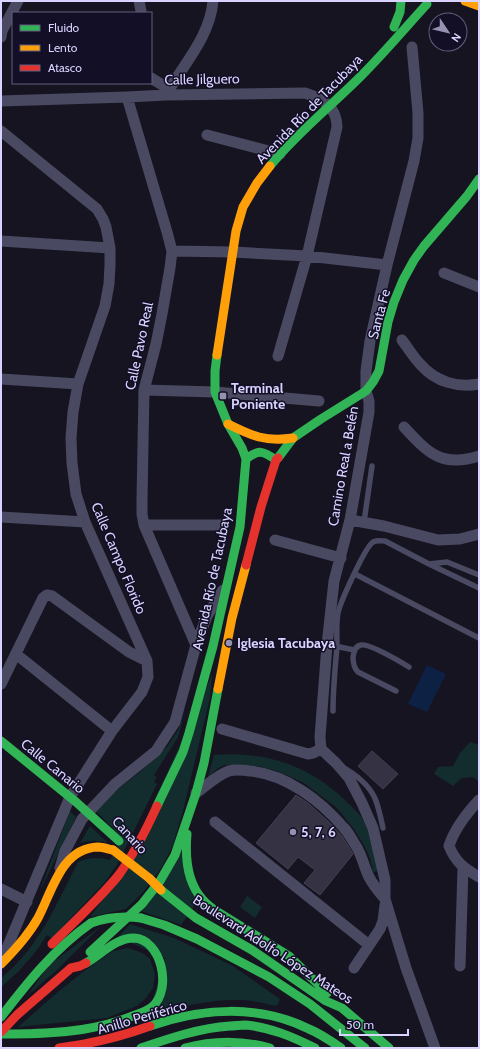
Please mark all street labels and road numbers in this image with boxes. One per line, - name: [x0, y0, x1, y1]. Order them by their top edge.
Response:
- street label: Avenida Río de Tacubaya: [252, 50, 366, 168]
- street label: Calle Jilguero: [164, 69, 240, 89]
- street label: Santa Fe: [364, 287, 394, 341]
- street label: Calle Pavo Real: [121, 300, 157, 392]
- street label: Camino Real a Belén: [324, 404, 362, 527]
- street label: Calle Campo Florido: [87, 499, 151, 617]
- street label: Avenida Río de Tacubaya: [188, 506, 236, 652]
- street label: Calle Canario: [17, 735, 89, 797]
- street label: Canario: [108, 812, 152, 858]
- street label: Boulevard Adolfo López Mateos: [189, 890, 357, 1008]
- street label: Anillo Periférico: [95, 996, 189, 1038]

